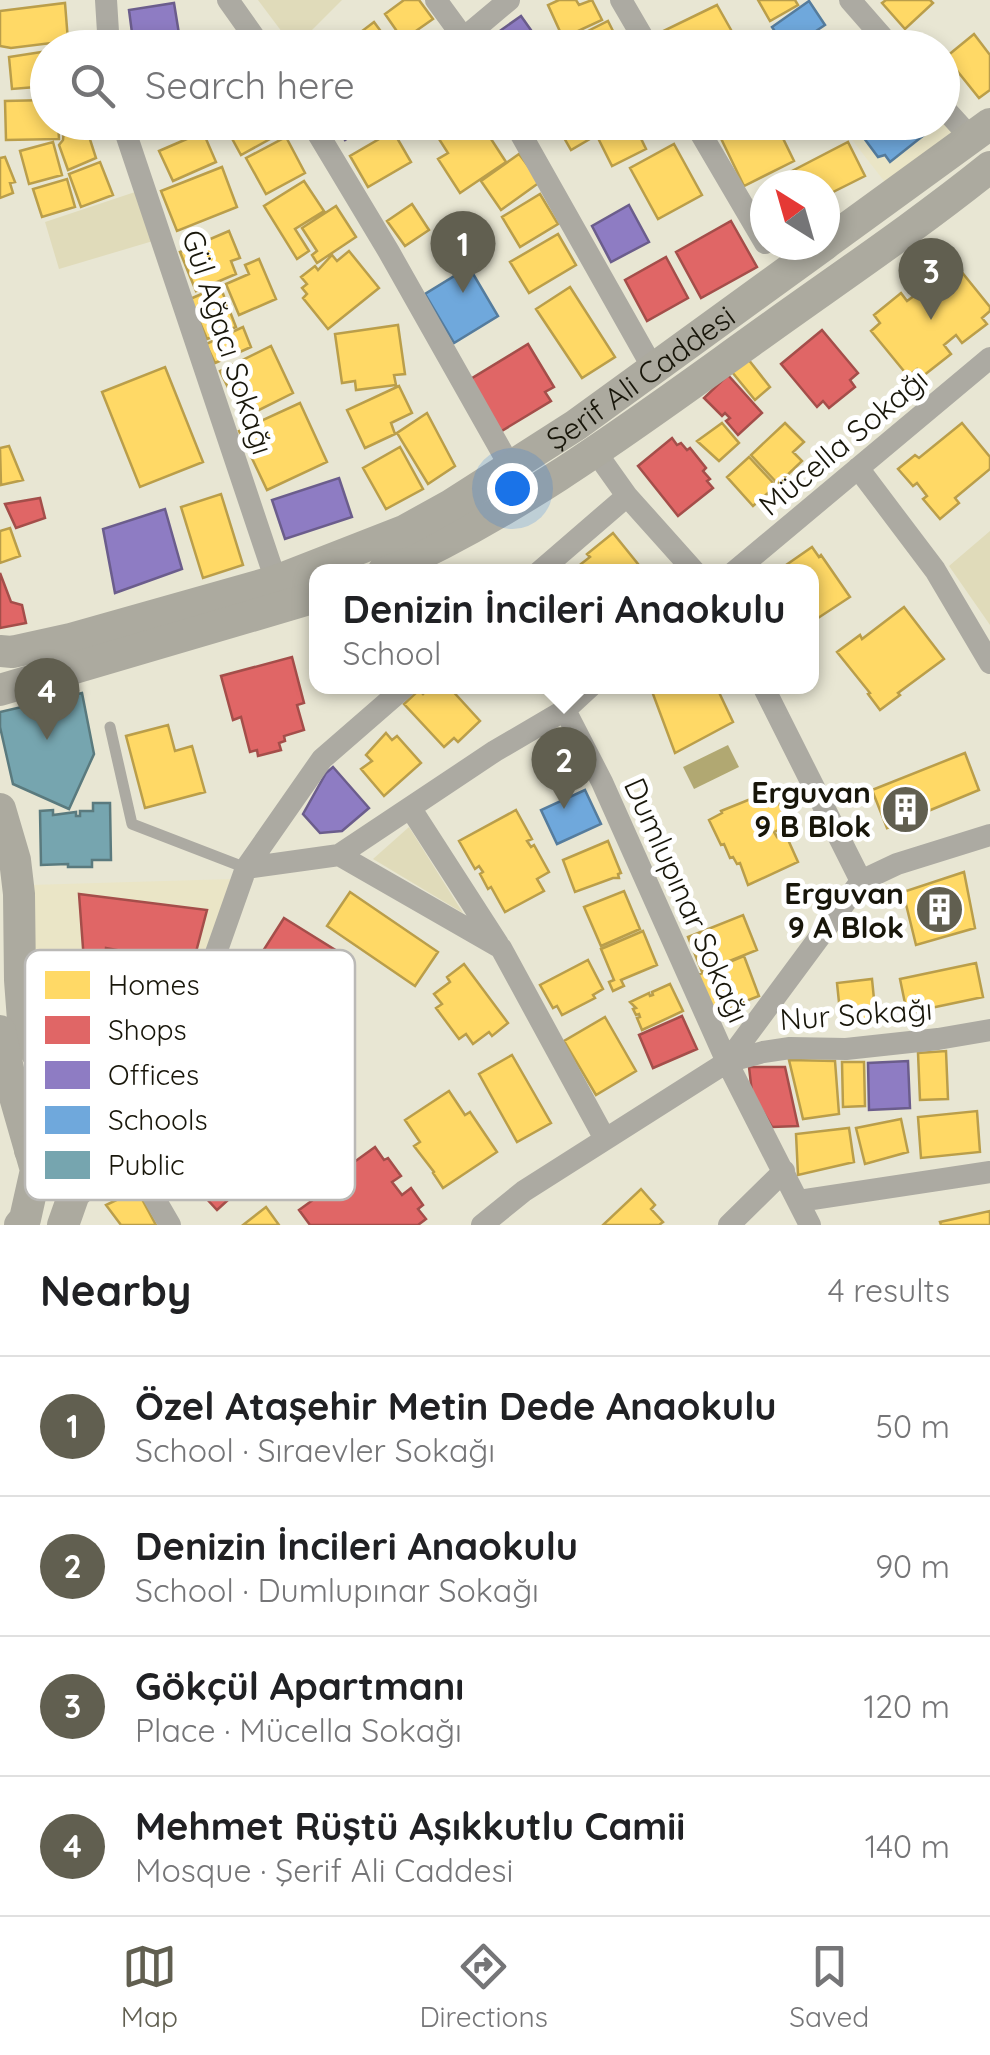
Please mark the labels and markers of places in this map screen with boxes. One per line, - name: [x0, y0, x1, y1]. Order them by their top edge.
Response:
- pin: 1: [430, 210, 496, 293]
- pin: 3: [898, 238, 964, 320]
- pin: 4: [15, 658, 80, 740]
- pin: 2: [532, 726, 596, 809]
- place label: Erguvan 9 B Blok: [751, 773, 871, 845]
- building icon: Erguvan 9 B Blok: [880, 783, 932, 835]
- place label: Erguvan 9 A Blok: [784, 874, 904, 946]
- building icon: Erguvan 9 A Blok: [913, 884, 965, 936]

